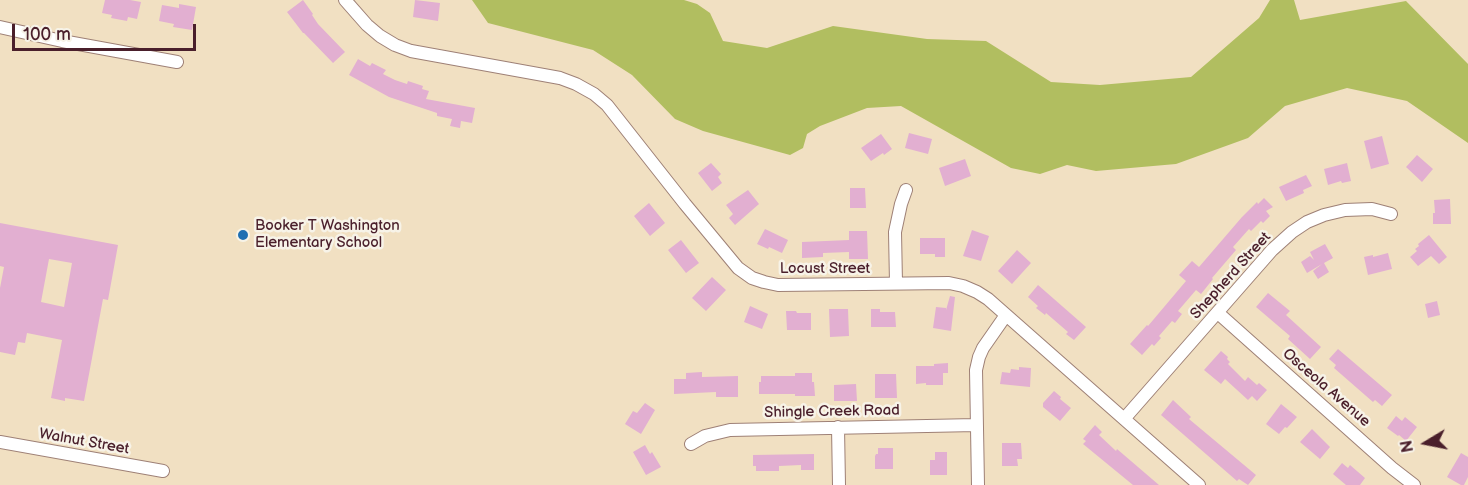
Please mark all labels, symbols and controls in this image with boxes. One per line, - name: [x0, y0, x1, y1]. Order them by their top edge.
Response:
- scale bar: [15, 12, 200, 50]
- text: 100 m: [23, 24, 71, 45]
- place label: Booker T Washington Elementary School: [255, 217, 400, 252]
- marker: Booker T Washington Elementary School: [236, 228, 250, 242]
- street label: Shepherd Street: [1187, 229, 1275, 323]
- street label: Locust Street: [780, 260, 870, 278]
- street label: Osceola Avenue: [1278, 345, 1374, 431]
- street label: Shingle Creek Road: [764, 402, 900, 422]
- north arrow: [1396, 413, 1456, 473]
- street label: Walnut Street: [38, 425, 130, 459]
- text: N: [1397, 439, 1418, 454]

